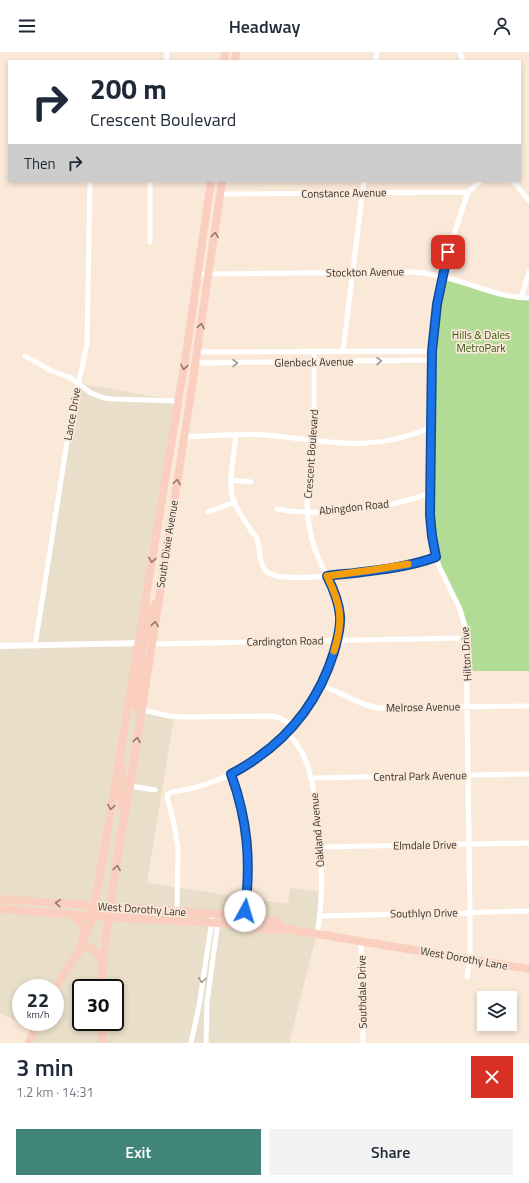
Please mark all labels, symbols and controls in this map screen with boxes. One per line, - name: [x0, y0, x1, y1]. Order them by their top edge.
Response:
- text: Headway: [229, 13, 300, 40]
- icon: menu: [16, 15, 38, 37]
- icon: person: [491, 15, 513, 37]
- text: 200 m: [90, 67, 167, 110]
- icon: right: [24, 76, 76, 128]
- text: Crescent Boulevard: [90, 106, 236, 133]
- text: Then: [24, 152, 56, 175]
- icon: right: [64, 152, 86, 174]
- street label: Constance Avenue: [301, 184, 387, 202]
- one-way arrow: [210, 232, 219, 238]
- pin: [431, 235, 465, 269]
- icon: arrive: [437, 241, 459, 263]
- street label: Stockton Avenue: [326, 263, 405, 281]
- one-way arrow: [196, 323, 205, 329]
- park label: Hills & Dales MetroPark: [452, 327, 510, 356]
- street label: Glenbeck Avenue: [274, 353, 354, 371]
- one-way arrow: [376, 357, 382, 365]
- one-way arrow: [232, 359, 238, 367]
- one-way arrow: [180, 364, 188, 371]
- street label: Lance Drive: [59, 386, 85, 442]
- street label: Crescent Boulevard: [300, 409, 322, 499]
- one-way arrow: [172, 479, 181, 485]
- street label: Abingdon Road: [318, 495, 390, 519]
- street label: South Dixie Avenue: [152, 498, 182, 589]
- one-way arrow: [148, 557, 157, 563]
- one-way arrow: [150, 621, 159, 627]
- street label: Hilton Drive: [457, 626, 475, 682]
- street label: Cardington Road: [246, 632, 324, 650]
- street label: Melrose Avenue: [386, 698, 461, 716]
- one-way arrow: [132, 737, 141, 743]
- street label: Central Park Avenue: [373, 767, 467, 785]
- street label: Oakland Avenue: [306, 792, 328, 868]
- one-way arrow: [107, 804, 116, 810]
- street label: Elmdale Drive: [393, 836, 457, 854]
- one-way arrow: [112, 865, 121, 871]
- position arrow: [224, 890, 266, 932]
- street label: West Dorothy Lane: [97, 898, 187, 920]
- one-way arrow: [55, 899, 61, 908]
- street label: Southlyn Drive: [390, 904, 458, 922]
- street label: West Dorothy Lane: [419, 942, 509, 974]
- street label: Southdale Drive: [353, 955, 371, 1029]
- one-way arrow: [198, 977, 207, 983]
- speed limit sign: 30: [72, 979, 124, 1031]
- text: 22: [27, 984, 49, 1015]
- map controls: [477, 991, 517, 1031]
- button: layers: [477, 991, 517, 1031]
- text: km/h: [27, 1007, 49, 1022]
- text: 3 min: [16, 1049, 74, 1085]
- button: close: [471, 1056, 513, 1098]
- text: 1.2 km · 14:31: [16, 1082, 94, 1102]
- button: Exit: [16, 1129, 261, 1175]
- button: Share: [269, 1129, 513, 1175]

